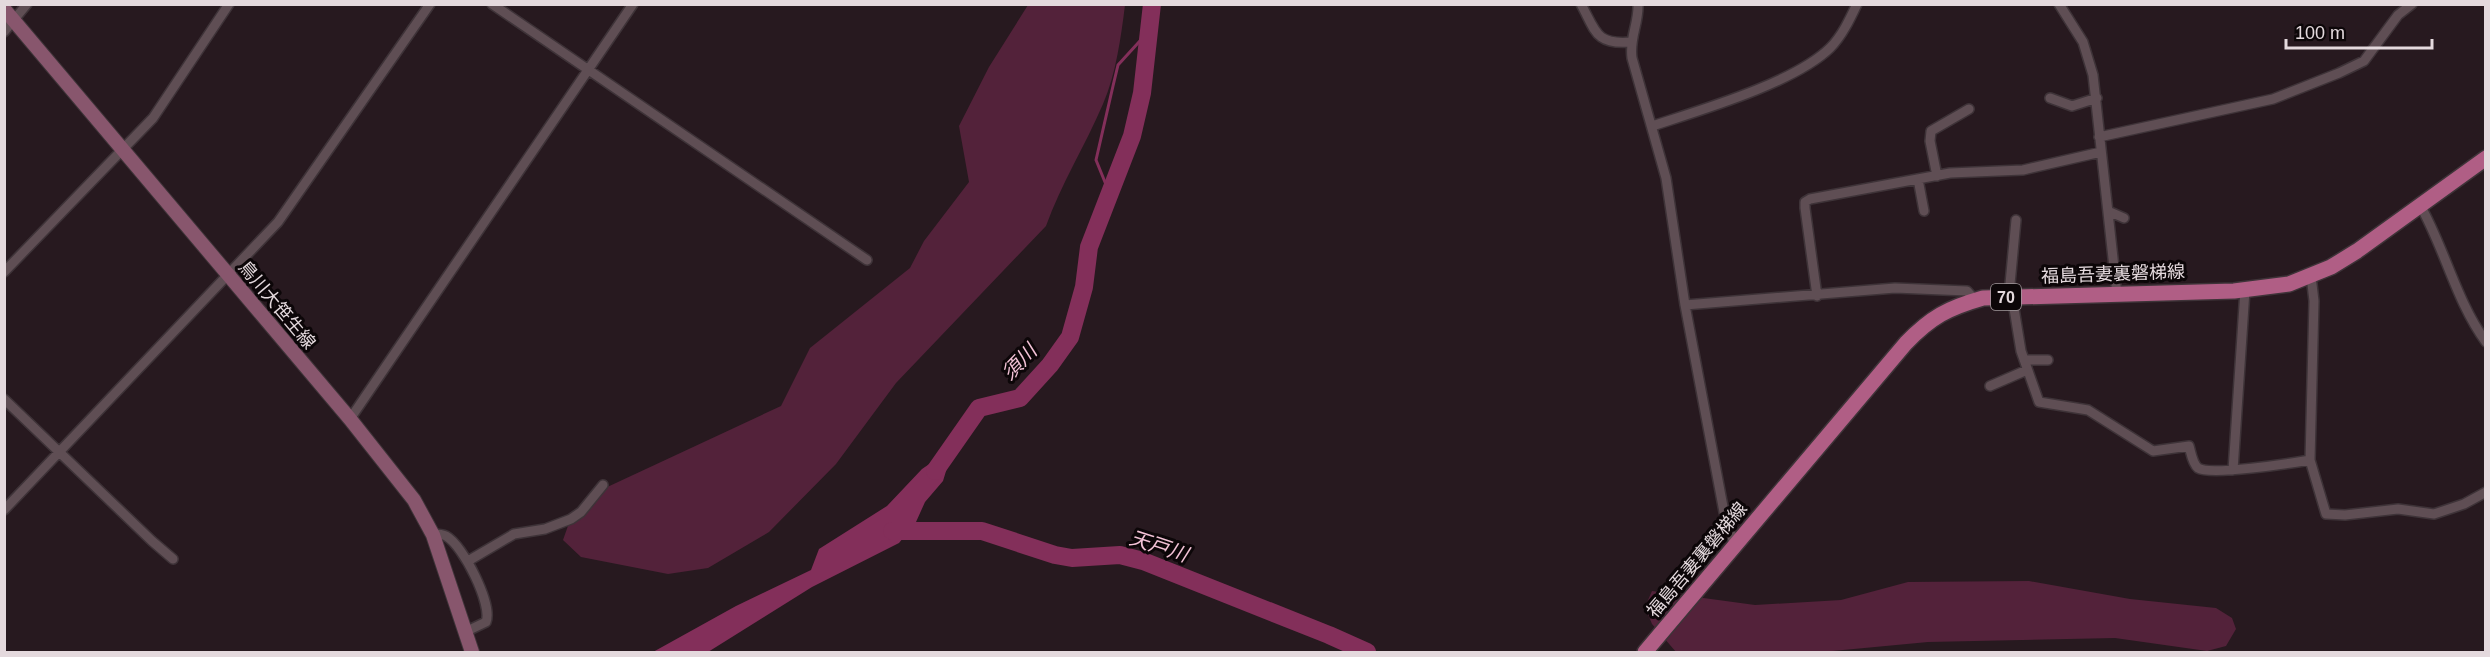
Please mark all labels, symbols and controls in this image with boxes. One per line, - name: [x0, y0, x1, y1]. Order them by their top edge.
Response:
- scale bar: [2286, 12, 2432, 50]
- text: 100 m: [2295, 23, 2345, 43]
- street label: 鳥川大笹生線: [235, 257, 319, 353]
- street label: 福島吾妻裏磐梯線: [2041, 261, 2185, 287]
- road number: 70: [1991, 284, 2021, 310]
- water label: 須川: [997, 339, 1042, 384]
- street label: 福島吾妻裏磐梯線: [1643, 498, 1751, 622]
- water label: 天戸川: [1127, 526, 1193, 566]

